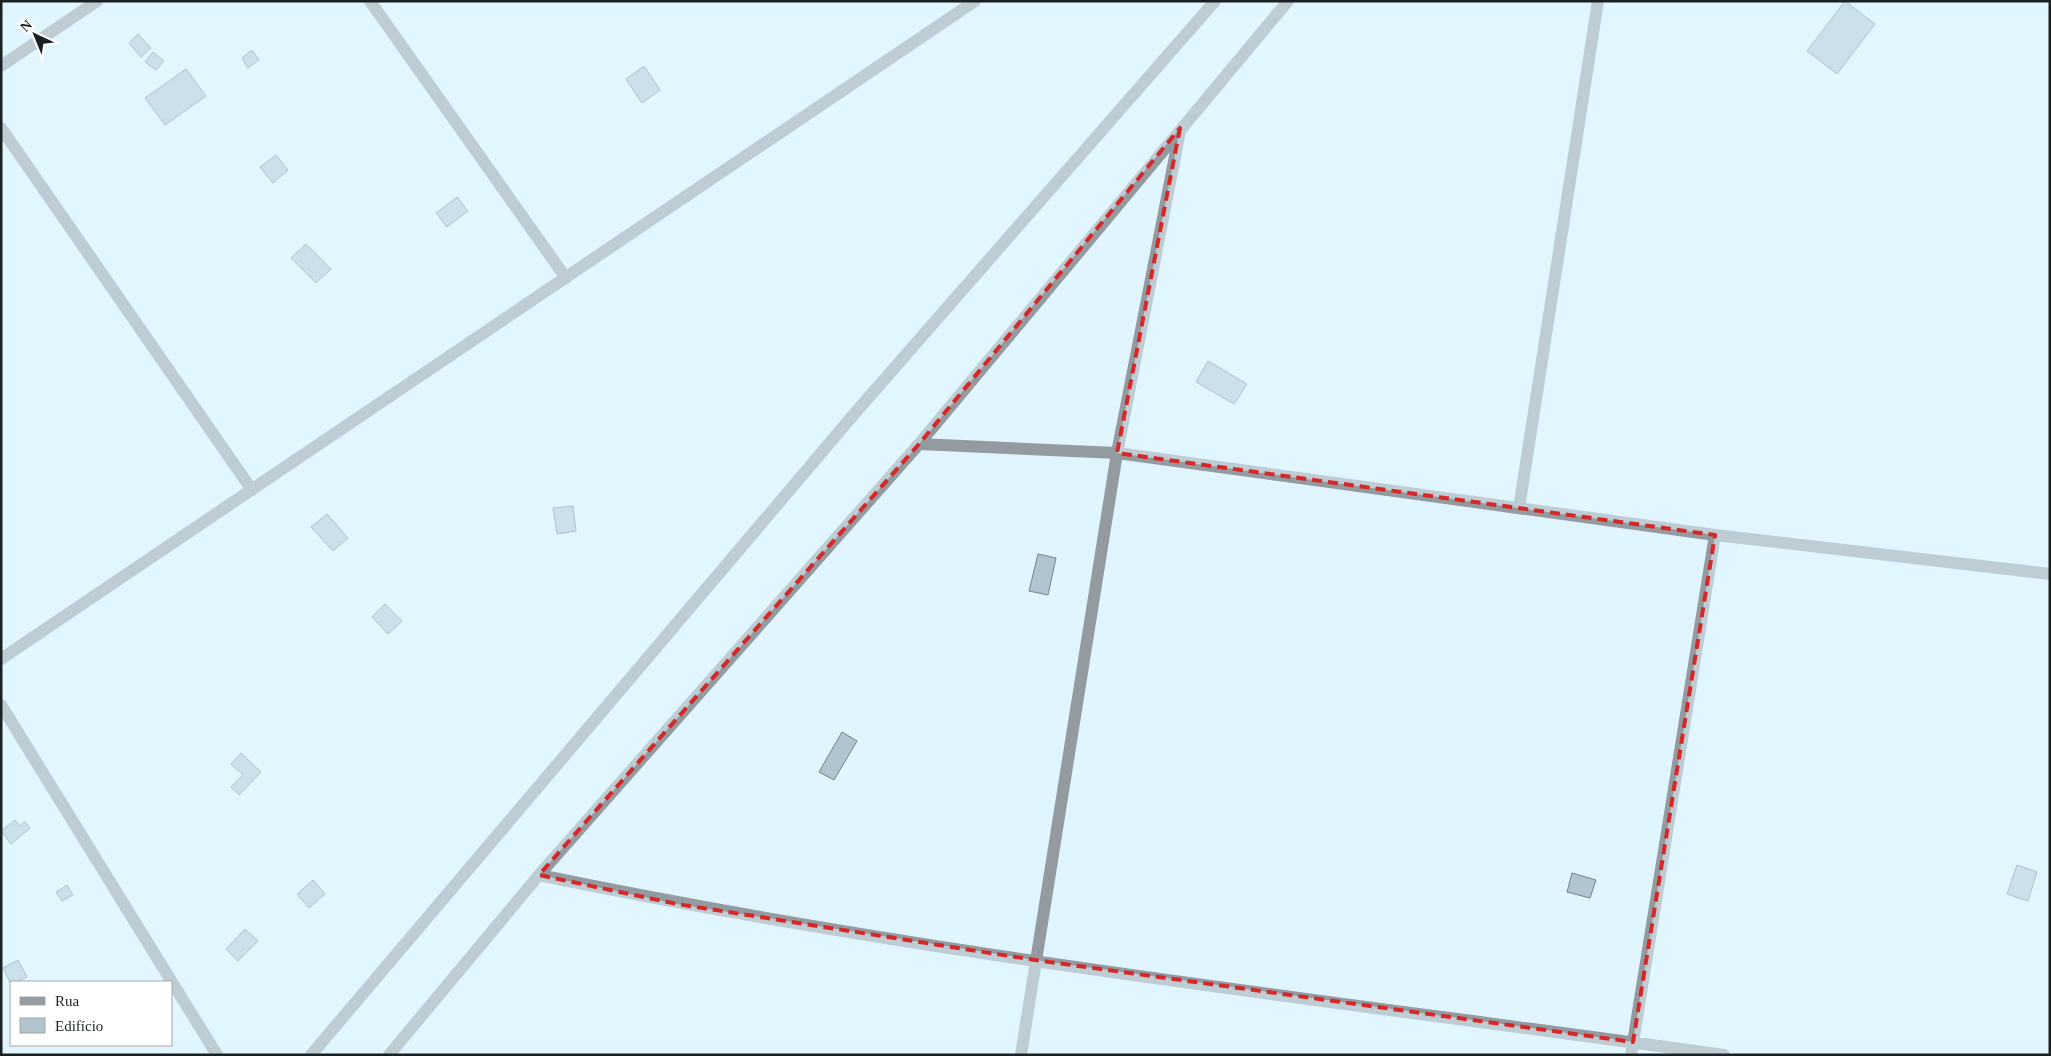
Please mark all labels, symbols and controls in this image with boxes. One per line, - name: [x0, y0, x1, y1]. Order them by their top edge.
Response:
- north arrow: [10, 10, 60, 60]
- text: N: [17, 17, 35, 35]
- legend: [10, 981, 172, 1046]
- text: Rua: [55, 993, 80, 1009]
- text: Edifício: [55, 1018, 103, 1034]

